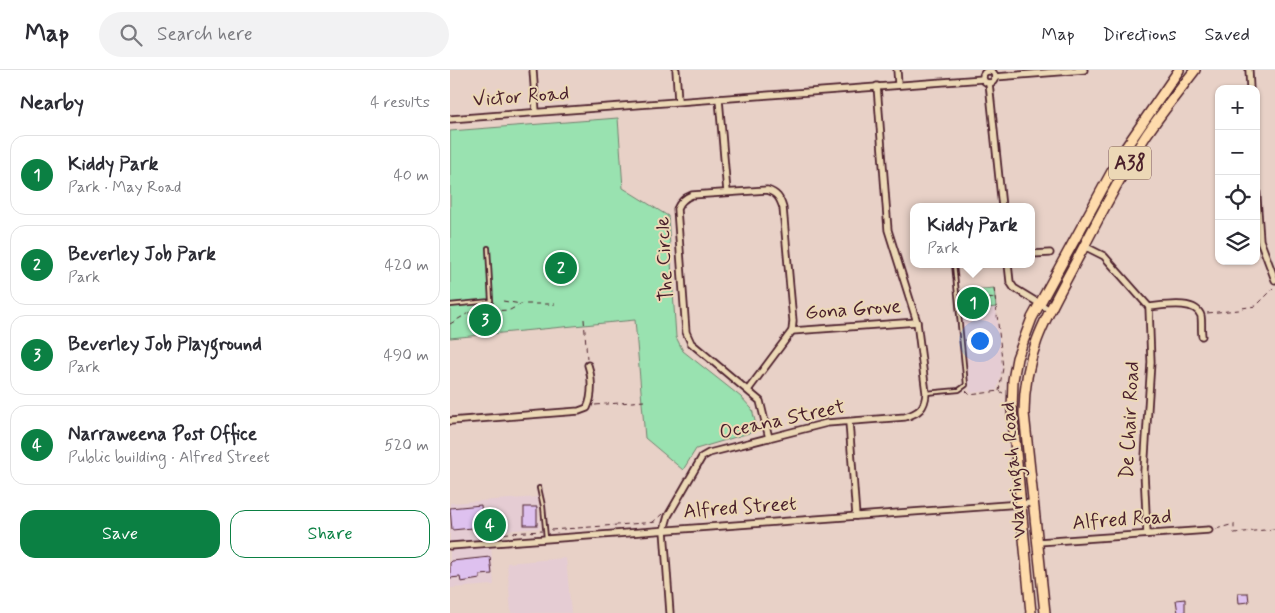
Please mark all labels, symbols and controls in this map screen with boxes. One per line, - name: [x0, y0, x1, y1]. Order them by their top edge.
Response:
- search box: [99, 12, 449, 57]
- text: Map: [25, 19, 69, 50]
- icon: search: [117, 21, 145, 49]
- text: Search here: [157, 22, 253, 47]
- text: Map: [1042, 23, 1075, 47]
- text: Directions: [1103, 23, 1177, 47]
- text: Saved: [1205, 23, 1250, 47]
- street label: Victor Road: [472, 80, 570, 114]
- map controls: [1215, 85, 1260, 265]
- button: +: [1215, 85, 1260, 130]
- text: Nearby: [20, 89, 84, 117]
- text: 4 results: [370, 92, 430, 113]
- button: −: [1215, 130, 1260, 175]
- road number: A38: [1109, 146, 1151, 180]
- text: Kiddy Park: [68, 152, 158, 177]
- text: 1: [33, 165, 41, 186]
- text: 40 m: [393, 165, 429, 186]
- button: locate: [1215, 175, 1260, 220]
- text: Park · May Road: [68, 177, 181, 198]
- popup: [910, 203, 1035, 268]
- text: Kiddy Park: [927, 213, 1018, 238]
- street label: The Circle: [649, 216, 681, 302]
- button: layers: [1215, 220, 1260, 265]
- text: Park: [927, 238, 959, 259]
- text: Beverley Job Park: [68, 242, 216, 267]
- pin: 2: [545, 249, 577, 287]
- text: 2: [33, 255, 41, 276]
- text: 420 m: [385, 255, 429, 276]
- text: Park: [68, 267, 100, 288]
- pin: 1: [957, 284, 989, 322]
- street label: Gona Grove: [804, 293, 902, 327]
- pin: 3: [469, 301, 501, 339]
- your location: [967, 328, 993, 354]
- text: Beverley Job Playground: [68, 332, 262, 357]
- text: 3: [33, 345, 41, 366]
- text: 490 m: [383, 345, 429, 366]
- text: Park: [68, 357, 100, 378]
- street label: De Chair Road: [1113, 361, 1147, 479]
- street label: Oceana Street: [717, 394, 847, 446]
- street label: Warringah Road: [995, 401, 1035, 539]
- text: Narraweena Post Office: [68, 422, 257, 447]
- text: 4: [32, 435, 42, 456]
- text: 520 m: [384, 435, 429, 456]
- text: Public building · Alfred Street: [68, 447, 270, 468]
- street label: Alfred Street: [682, 491, 798, 525]
- street label: Alfred Road: [1071, 503, 1173, 537]
- pin: 4: [474, 506, 506, 544]
- button: Save: [20, 510, 220, 558]
- button: Share: [230, 510, 430, 558]

